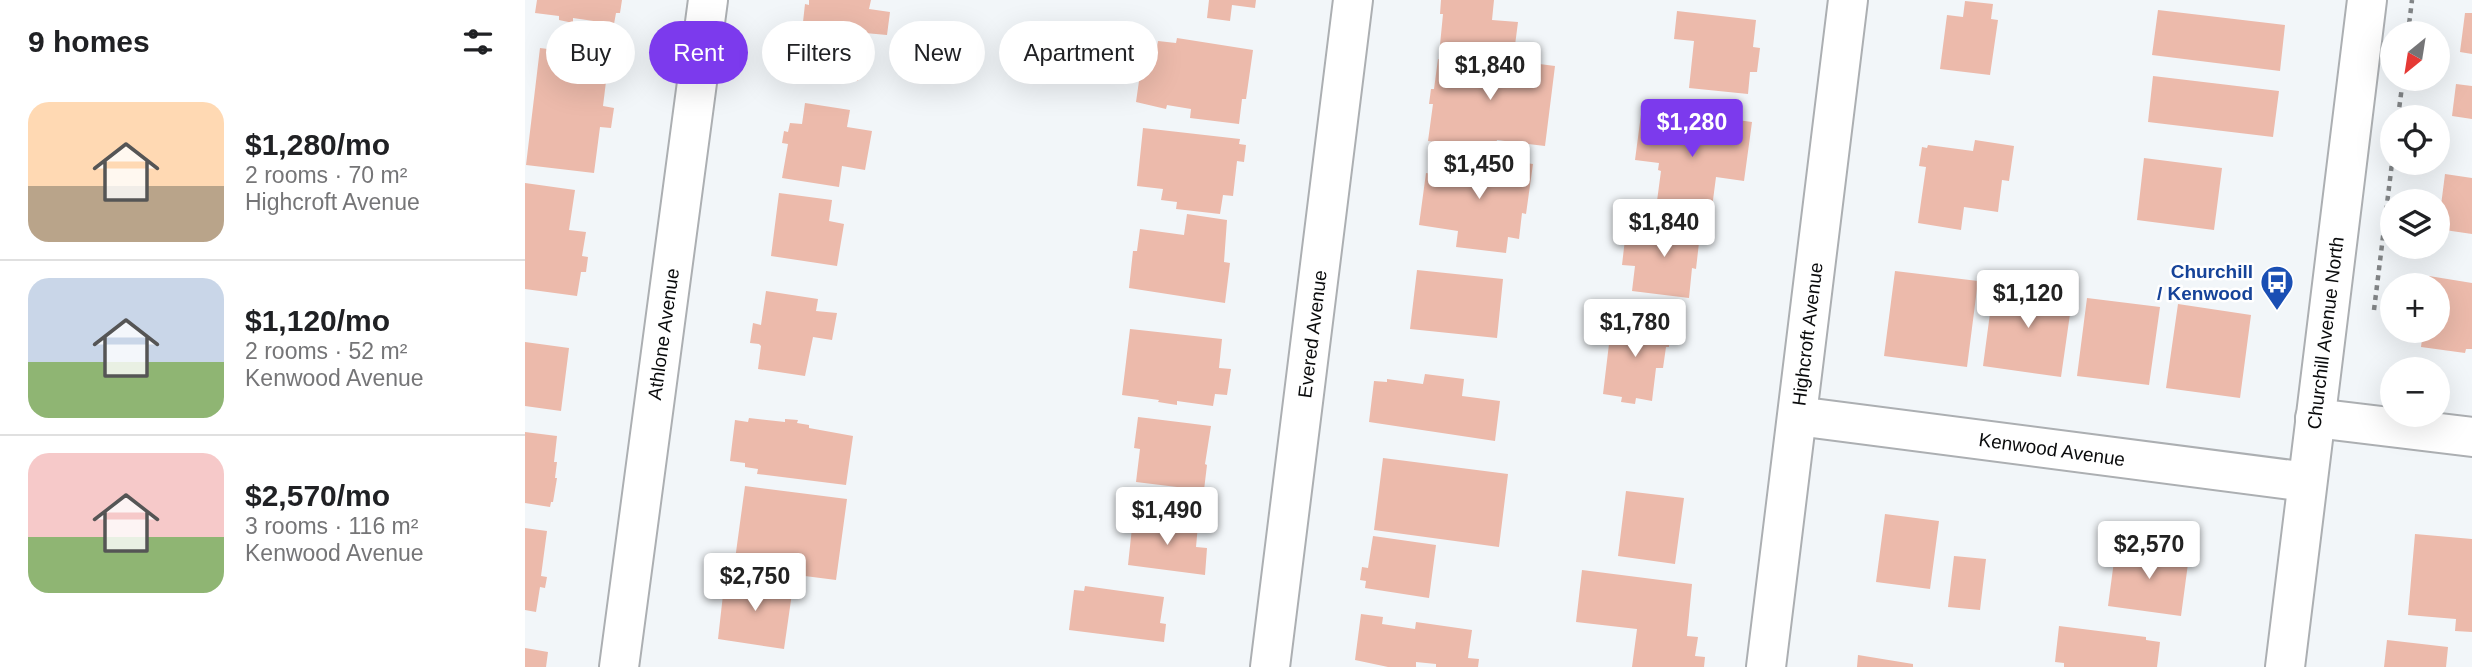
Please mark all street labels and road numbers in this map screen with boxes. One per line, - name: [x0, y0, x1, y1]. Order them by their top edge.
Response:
- street label: Churchill Avenue North: [2303, 236, 2348, 431]
- street label: Highcroft Avenue: [1788, 261, 1827, 407]
- street label: Athlone Avenue: [644, 267, 683, 401]
- street label: Evered Avenue: [1294, 269, 1331, 399]
- street label: Kenwood Avenue: [1977, 429, 2126, 470]

